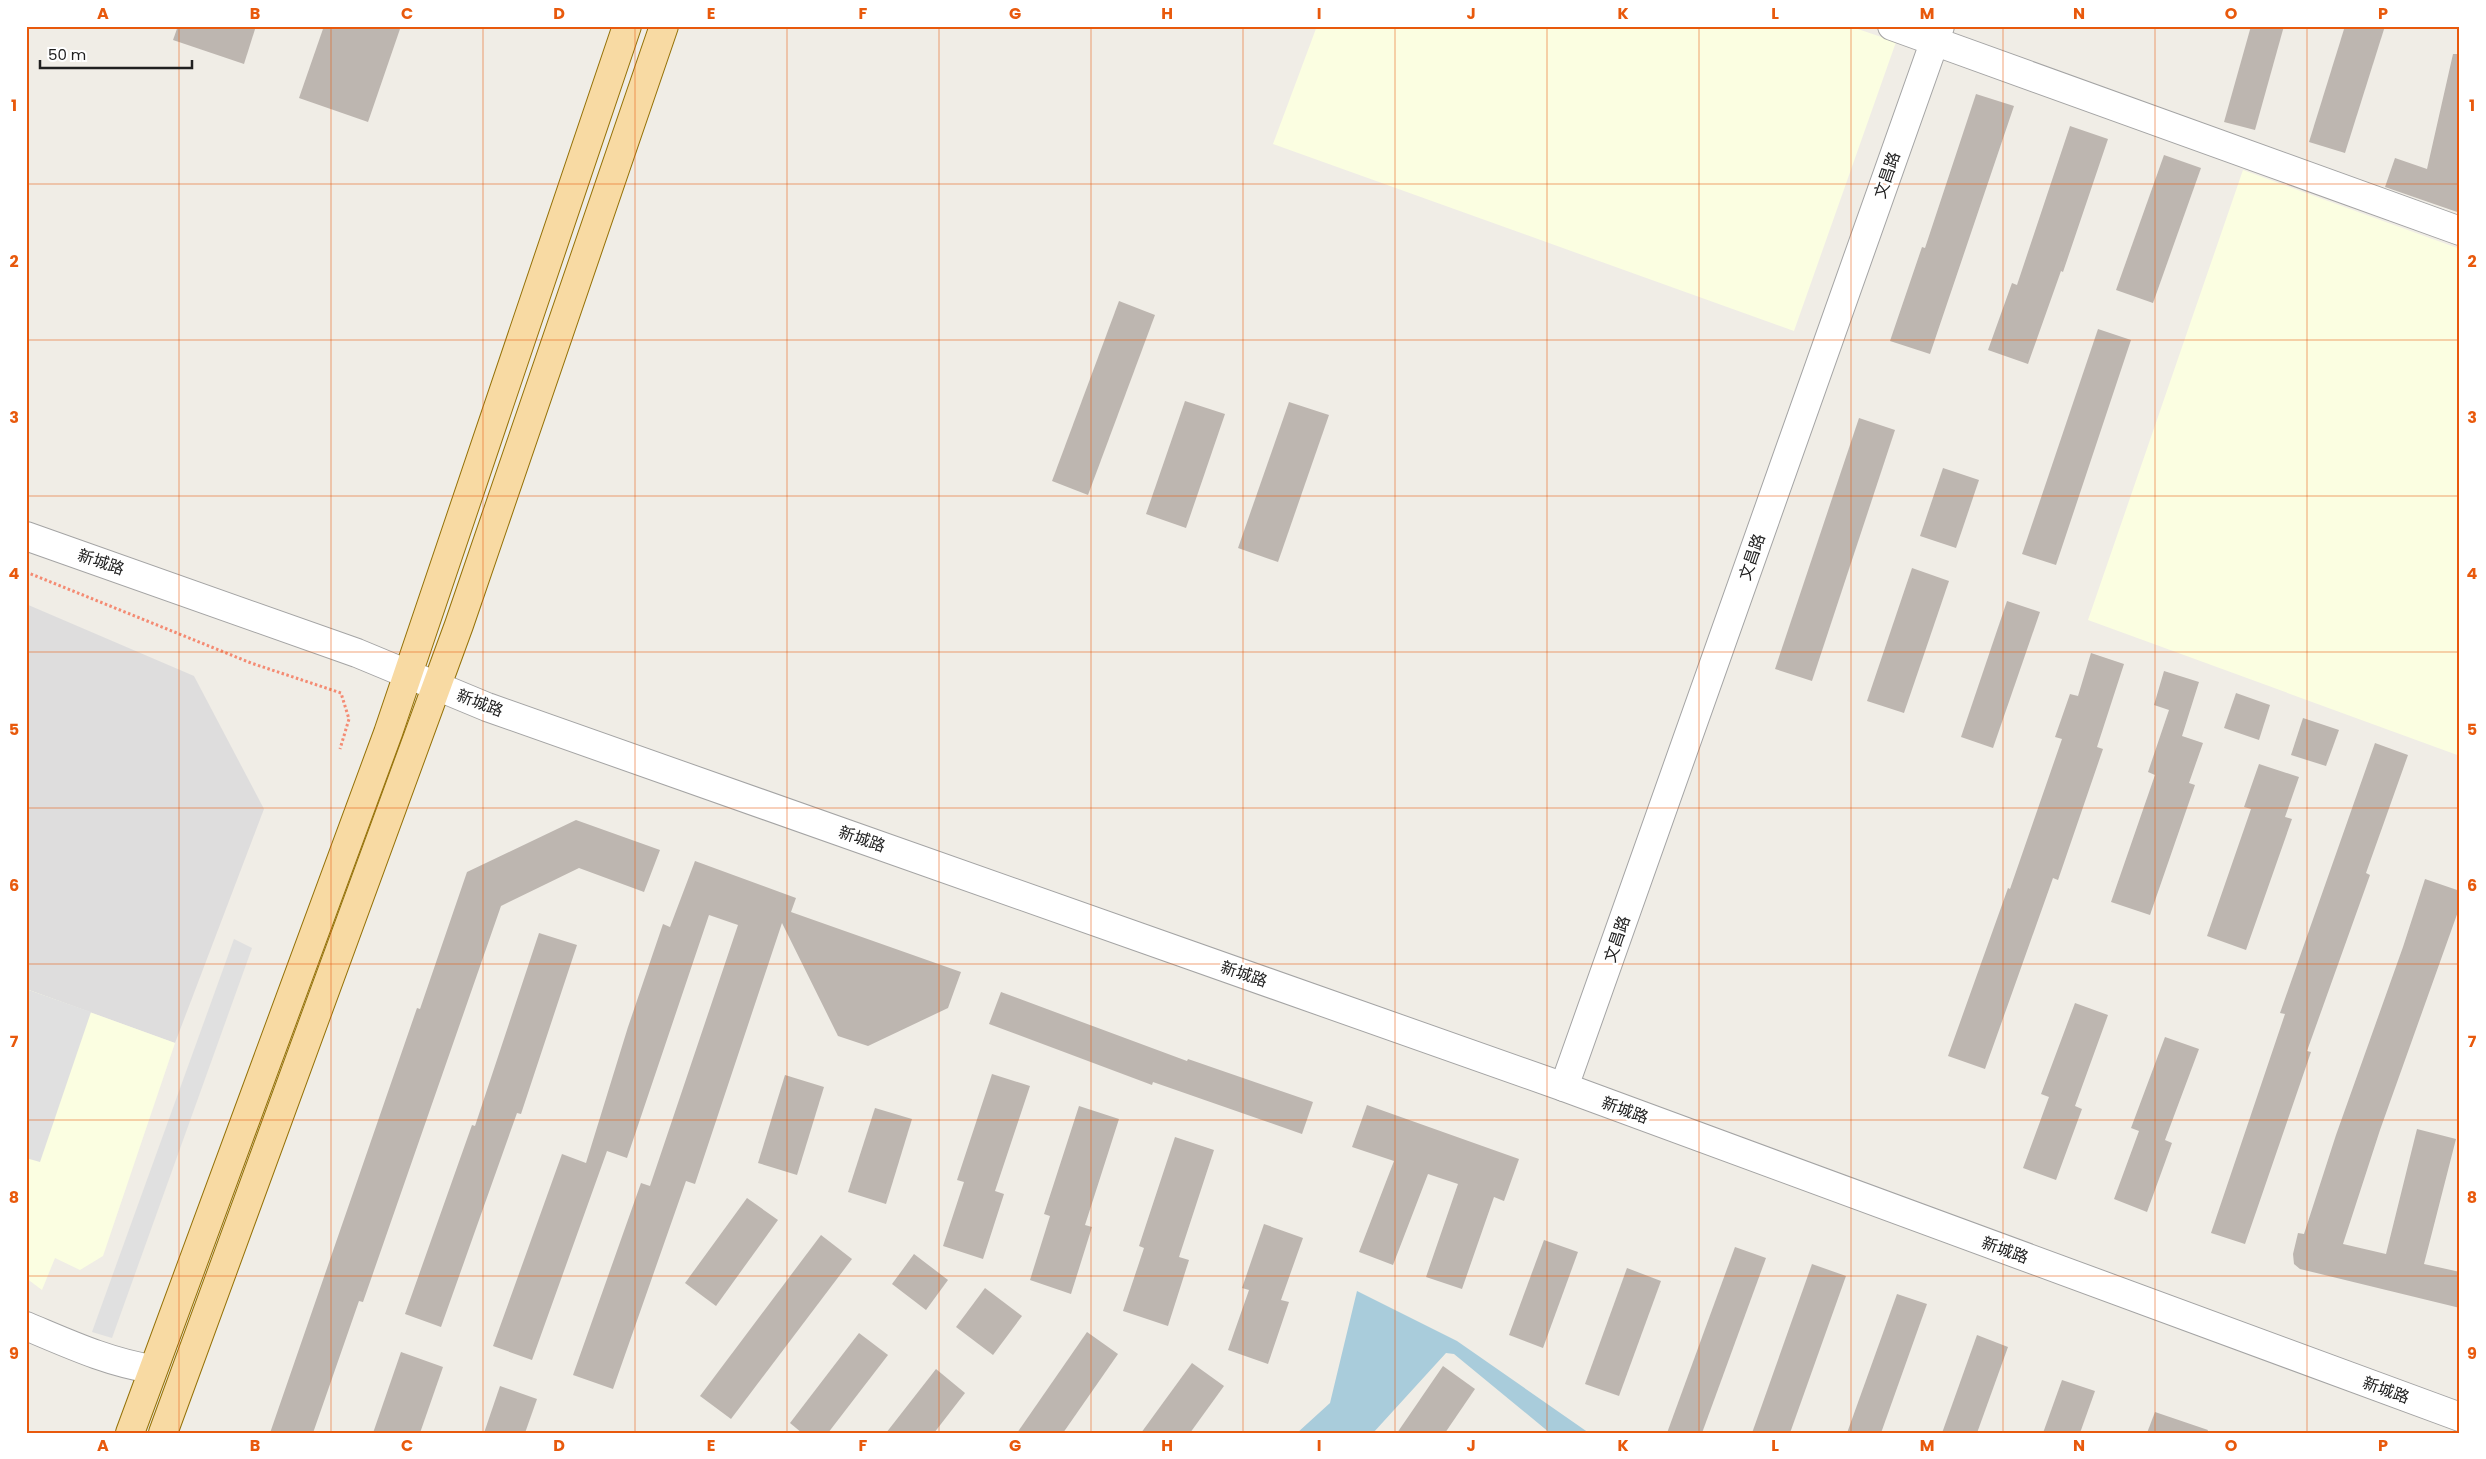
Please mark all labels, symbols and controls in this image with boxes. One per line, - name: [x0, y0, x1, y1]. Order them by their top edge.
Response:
- text: A: [97, 2, 109, 25]
- text: B: [250, 2, 260, 25]
- text: C: [401, 2, 413, 25]
- text: D: [553, 2, 565, 25]
- text: E: [707, 2, 715, 25]
- text: F: [859, 2, 868, 25]
- text: G: [1009, 2, 1021, 25]
- text: H: [1161, 2, 1173, 25]
- text: I: [1317, 2, 1321, 25]
- text: J: [1466, 2, 1476, 25]
- text: K: [1617, 2, 1629, 25]
- text: L: [1771, 2, 1779, 25]
- text: M: [1920, 2, 1934, 25]
- text: N: [2073, 2, 2085, 25]
- text: O: [2225, 2, 2238, 25]
- text: P: [2378, 2, 2388, 25]
- scale bar: [40, 38, 192, 70]
- text: 50 m: [48, 44, 86, 65]
- text: 1: [11, 94, 17, 117]
- text: 1: [2469, 94, 2475, 117]
- street label: 文昌路: [1868, 149, 1906, 201]
- text: 2: [9, 250, 19, 273]
- text: 2: [2467, 250, 2477, 273]
- text: 3: [9, 406, 19, 429]
- text: 3: [2467, 406, 2477, 429]
- street label: 文昌路: [1733, 531, 1771, 583]
- street label: 新城路: [75, 543, 127, 581]
- text: 4: [9, 562, 20, 585]
- text: 4: [2467, 562, 2478, 585]
- street label: 新城路: [453, 684, 507, 722]
- text: 5: [9, 718, 19, 741]
- text: 5: [2467, 718, 2477, 741]
- street label: 新城路: [836, 820, 888, 858]
- text: 6: [9, 874, 19, 897]
- text: 6: [2467, 874, 2477, 897]
- street label: 文昌路: [1598, 913, 1636, 965]
- street label: 新城路: [1218, 955, 1270, 993]
- text: 7: [10, 1030, 19, 1053]
- text: 7: [2468, 1030, 2477, 1053]
- street label: 新城路: [1599, 1091, 1651, 1129]
- text: 8: [9, 1186, 19, 1209]
- text: 8: [2467, 1186, 2477, 1209]
- street label: 新城路: [1979, 1231, 2031, 1269]
- text: 9: [9, 1342, 19, 1365]
- text: 9: [2467, 1342, 2477, 1365]
- street label: 新城路: [2360, 1371, 2412, 1409]
- text: A: [97, 1434, 109, 1457]
- text: B: [250, 1434, 260, 1457]
- text: C: [401, 1434, 413, 1457]
- text: D: [553, 1434, 565, 1457]
- text: E: [707, 1434, 715, 1457]
- text: F: [859, 1434, 868, 1457]
- text: G: [1009, 1434, 1021, 1457]
- text: H: [1161, 1434, 1173, 1457]
- text: I: [1317, 1434, 1321, 1457]
- text: J: [1466, 1434, 1476, 1457]
- text: K: [1617, 1434, 1629, 1457]
- text: L: [1771, 1434, 1779, 1457]
- text: M: [1920, 1434, 1934, 1457]
- text: N: [2073, 1434, 2085, 1457]
- text: O: [2225, 1434, 2238, 1457]
- text: P: [2378, 1434, 2388, 1457]

